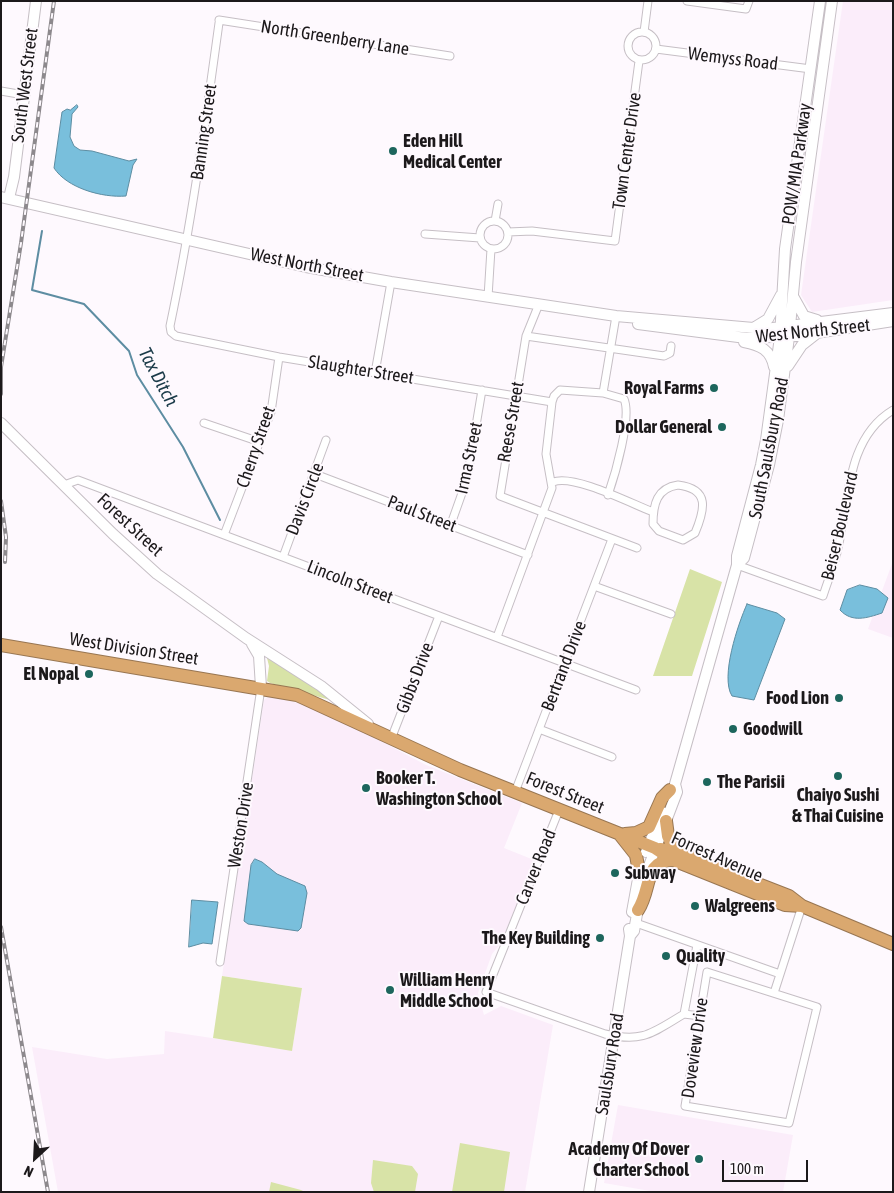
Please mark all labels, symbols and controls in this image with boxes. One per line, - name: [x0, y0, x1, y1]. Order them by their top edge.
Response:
- street label: North Greenberry Lane: [259, 16, 411, 60]
- street label: South West Street: [7, 26, 43, 144]
- street label: Wemyss Road: [687, 43, 779, 75]
- street label: Banning Street: [187, 83, 221, 181]
- street label: Town Center Drive: [608, 91, 646, 211]
- street label: POW/MIA Parkway: [778, 102, 816, 226]
- place label: Eden Hill Medical Center: [403, 130, 502, 172]
- marker: Eden Hill Medical Center: [387, 145, 399, 157]
- street label: West North Street: [249, 243, 365, 287]
- street label: West North Street: [755, 314, 871, 348]
- water label: Tax Ditch: [133, 344, 183, 410]
- street label: Slaughter Street: [307, 351, 415, 389]
- street label: South Saulsbury Road: [745, 375, 793, 521]
- place label: Royal Farms: [624, 377, 704, 399]
- street label: Reese Street: [493, 380, 529, 464]
- marker: Royal Farms: [708, 382, 720, 394]
- street label: Cherry Street: [232, 403, 280, 491]
- place label: Dollar General: [615, 416, 712, 438]
- street label: Irma Street: [451, 420, 487, 496]
- marker: Dollar General: [716, 421, 728, 433]
- street label: Davis Circle: [281, 460, 329, 538]
- street label: Beiser Boulevard: [817, 470, 863, 582]
- street label: Forest Street: [93, 489, 167, 561]
- street label: Paul Street: [384, 491, 460, 537]
- street label: Lincoln Street: [304, 556, 396, 608]
- street label: Bertrand Drive: [537, 618, 591, 714]
- street label: West Division Street: [68, 628, 200, 670]
- street label: Gibbs Drive: [392, 639, 438, 717]
- place label: El Nopal: [23, 663, 79, 685]
- marker: El Nopal: [83, 668, 95, 680]
- place label: Food Lion: [766, 687, 829, 709]
- marker: Food Lion: [833, 692, 845, 704]
- place label: Goodwill: [743, 718, 802, 740]
- marker: Goodwill: [727, 723, 739, 735]
- place label: Booker T. Washington School: [376, 767, 502, 810]
- street label: Forest Street: [523, 768, 607, 818]
- marker: Chaiyo Sushi & Thai Cuisine: [832, 770, 844, 782]
- place label: The Parisii: [717, 771, 785, 793]
- marker: The Parisii: [701, 776, 713, 788]
- street label: Weston Drive: [224, 781, 258, 869]
- marker: Booker T. Washington School: [360, 782, 372, 794]
- place label: Chaiyo Sushi & Thai Cuisine: [792, 784, 884, 826]
- street label: Carver Road: [511, 826, 561, 908]
- street label: Forrest Avenue: [668, 827, 766, 887]
- place label: Subway: [625, 862, 676, 884]
- marker: Subway: [609, 867, 621, 879]
- place label: Walgreens: [705, 895, 775, 917]
- marker: Walgreens: [689, 900, 701, 912]
- place label: The Key Building: [482, 927, 590, 949]
- marker: The Key Building: [594, 932, 606, 944]
- place label: Quality: [676, 945, 725, 967]
- marker: Quality: [660, 950, 672, 962]
- place label: William Henry Middle School: [400, 969, 495, 1012]
- marker: William Henry Middle School: [384, 984, 396, 996]
- street label: Doveview Drive: [677, 996, 713, 1100]
- street label: Saulsbury Road: [591, 1012, 629, 1116]
- north arrow: [10, 1133, 60, 1183]
- place label: Academy Of Dover Charter School: [569, 1138, 689, 1180]
- scale bar: [724, 1150, 810, 1182]
- marker: Academy Of Dover Charter School: [693, 1153, 705, 1165]
- text: 100 m: [730, 1160, 764, 1177]
- text: N: [22, 1163, 36, 1181]

